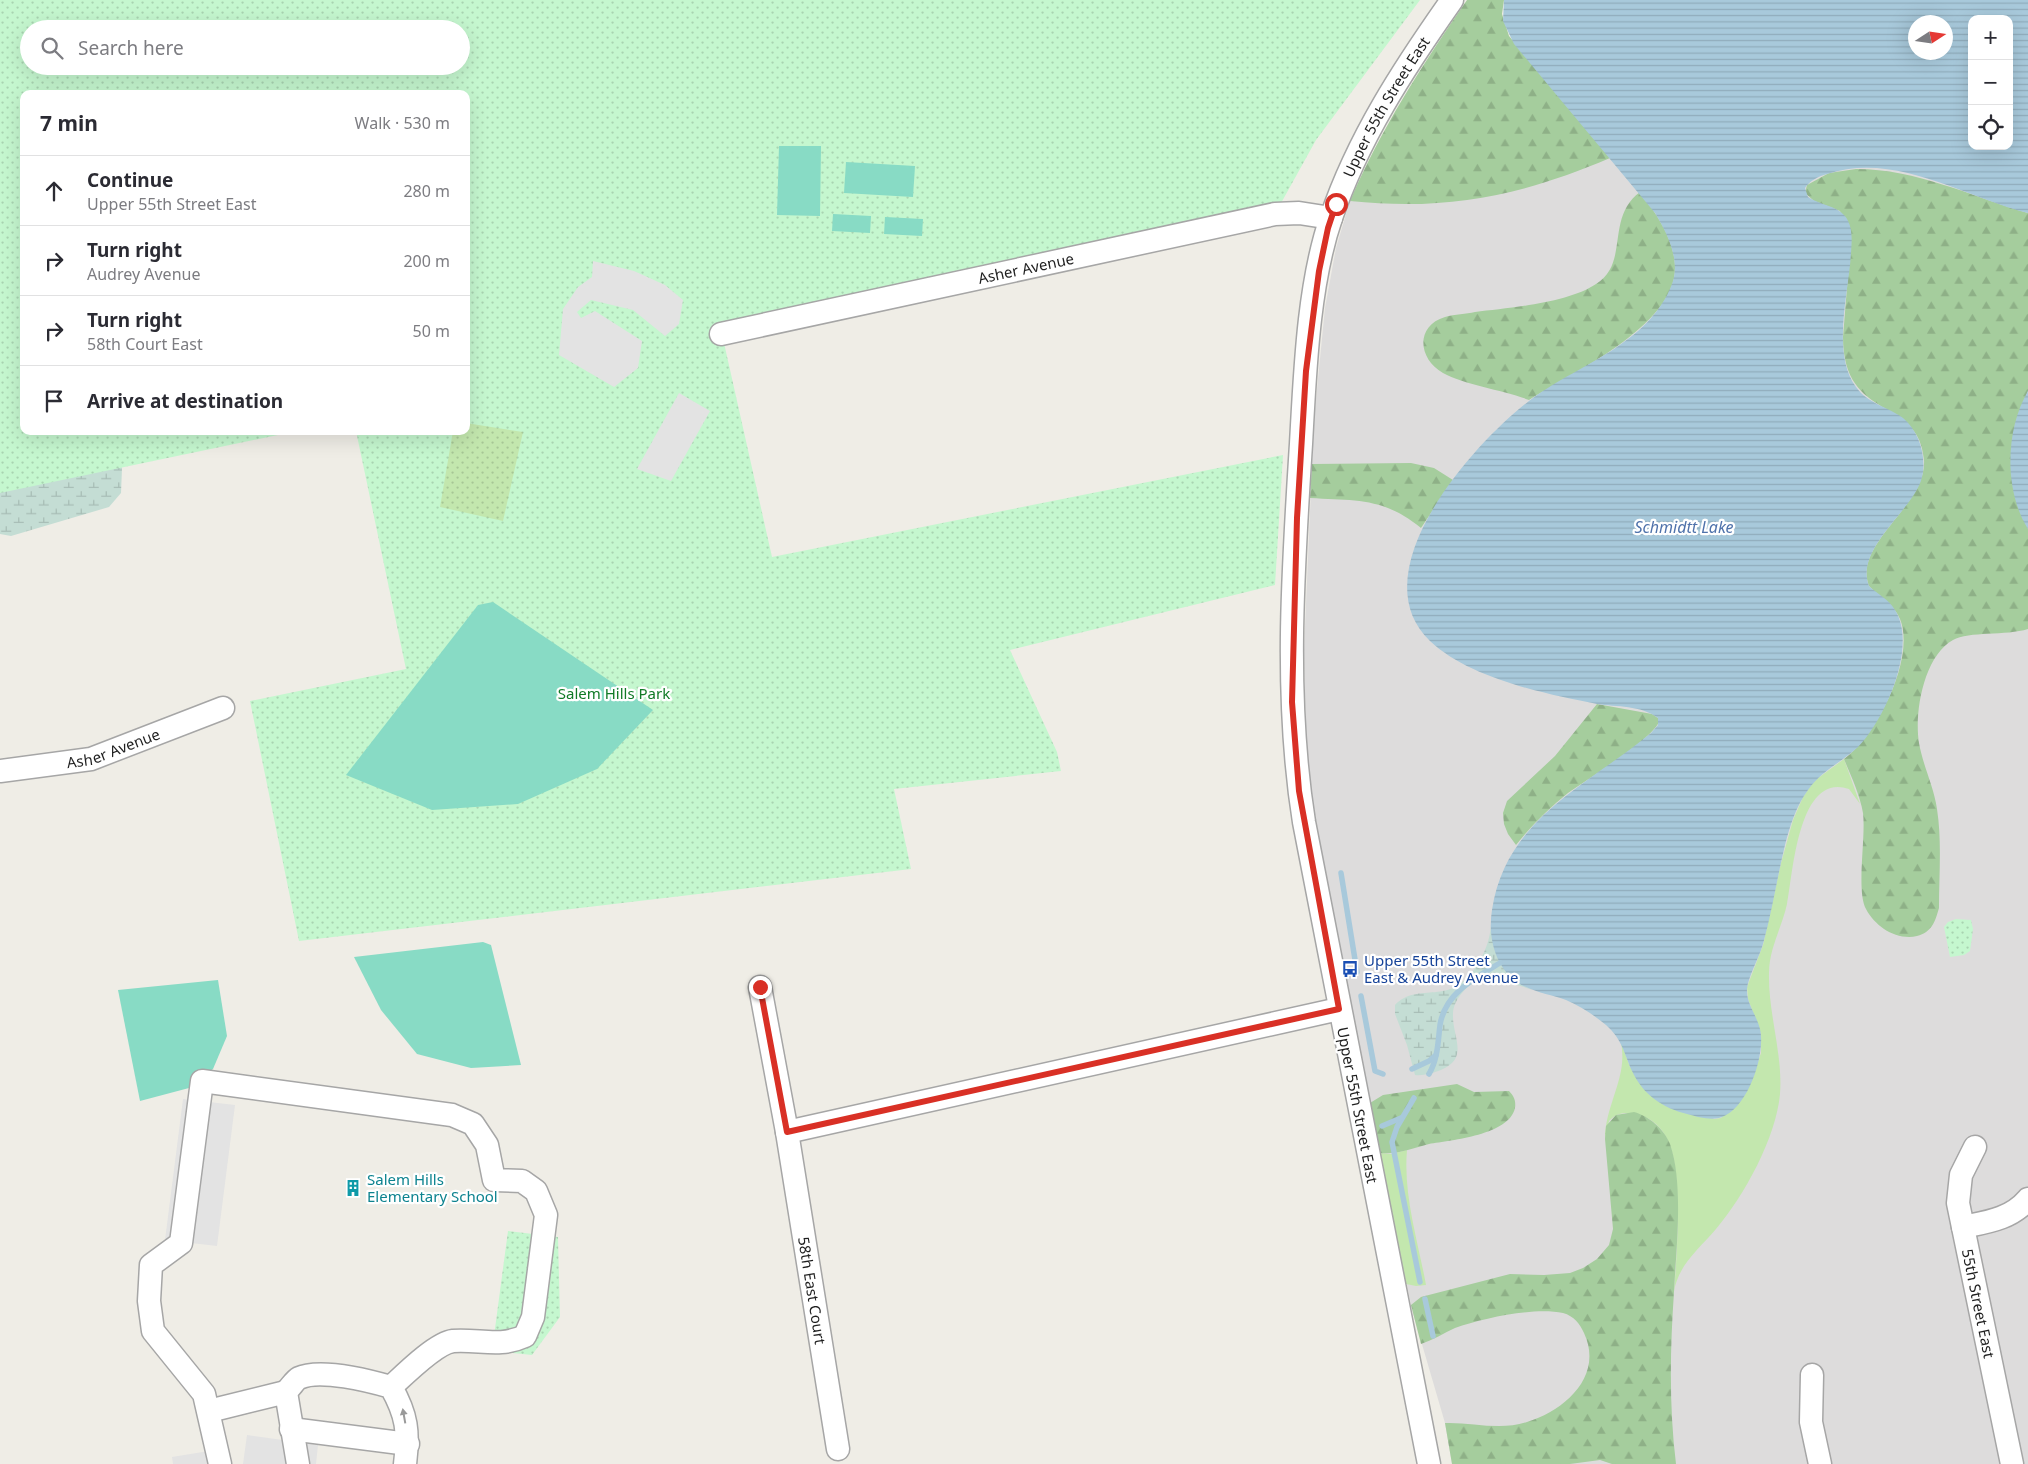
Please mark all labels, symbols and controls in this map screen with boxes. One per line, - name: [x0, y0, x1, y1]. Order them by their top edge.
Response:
- north arrow: [1908, 15, 1953, 60]
- map controls: [1968, 15, 2013, 150]
- button: +: [1968, 15, 2013, 60]
- search box: [20, 20, 470, 75]
- street label: Upper 55th Street East: [1338, 32, 1434, 180]
- icon: search: [38, 34, 66, 62]
- text: Search here: [78, 35, 184, 61]
- button: −: [1968, 60, 2013, 105]
- button: locate: [1968, 105, 2013, 150]
- text: 7 min: [40, 109, 98, 137]
- text: Walk · 530 m: [355, 112, 450, 134]
- text: Continue: [87, 167, 173, 193]
- icon: ahead: [40, 177, 68, 205]
- text: 280 m: [403, 180, 450, 202]
- text: Upper 55th Street East: [87, 193, 256, 215]
- route start: [1325, 193, 1348, 216]
- text: Turn right: [87, 237, 182, 263]
- icon: right: [40, 247, 68, 275]
- street label: Asher Avenue: [976, 248, 1076, 288]
- text: 200 m: [403, 250, 450, 272]
- text: Audrey Avenue: [87, 263, 200, 285]
- text: Turn right: [87, 307, 182, 333]
- icon: right: [40, 317, 68, 345]
- text: 50 m: [413, 320, 450, 342]
- text: 58th Court East: [87, 333, 203, 355]
- icon: arrive: [40, 387, 68, 415]
- text: Arrive at destination: [87, 388, 283, 414]
- water label: Schmidtt Lake: [1634, 516, 1734, 538]
- park label: Salem Hills Park: [558, 683, 670, 703]
- street label: Asher Avenue: [65, 723, 163, 772]
- place label: Upper 55th Street East & Audrey Avenue: [1364, 950, 1519, 987]
- bus stop icon: Upper 55th Street East & Audrey Avenue: [1340, 959, 1360, 979]
- route end: [749, 976, 772, 999]
- street label: Upper 55th Street East: [1333, 1025, 1383, 1185]
- place label: Salem Hills Elementary School: [367, 1169, 498, 1206]
- building icon: Salem Hills Elementary School: [343, 1178, 363, 1198]
- street label: 58th East Court: [794, 1235, 831, 1346]
- street label: 55th Street East: [1958, 1247, 2000, 1360]
- one-way arrow: [400, 1407, 408, 1423]

